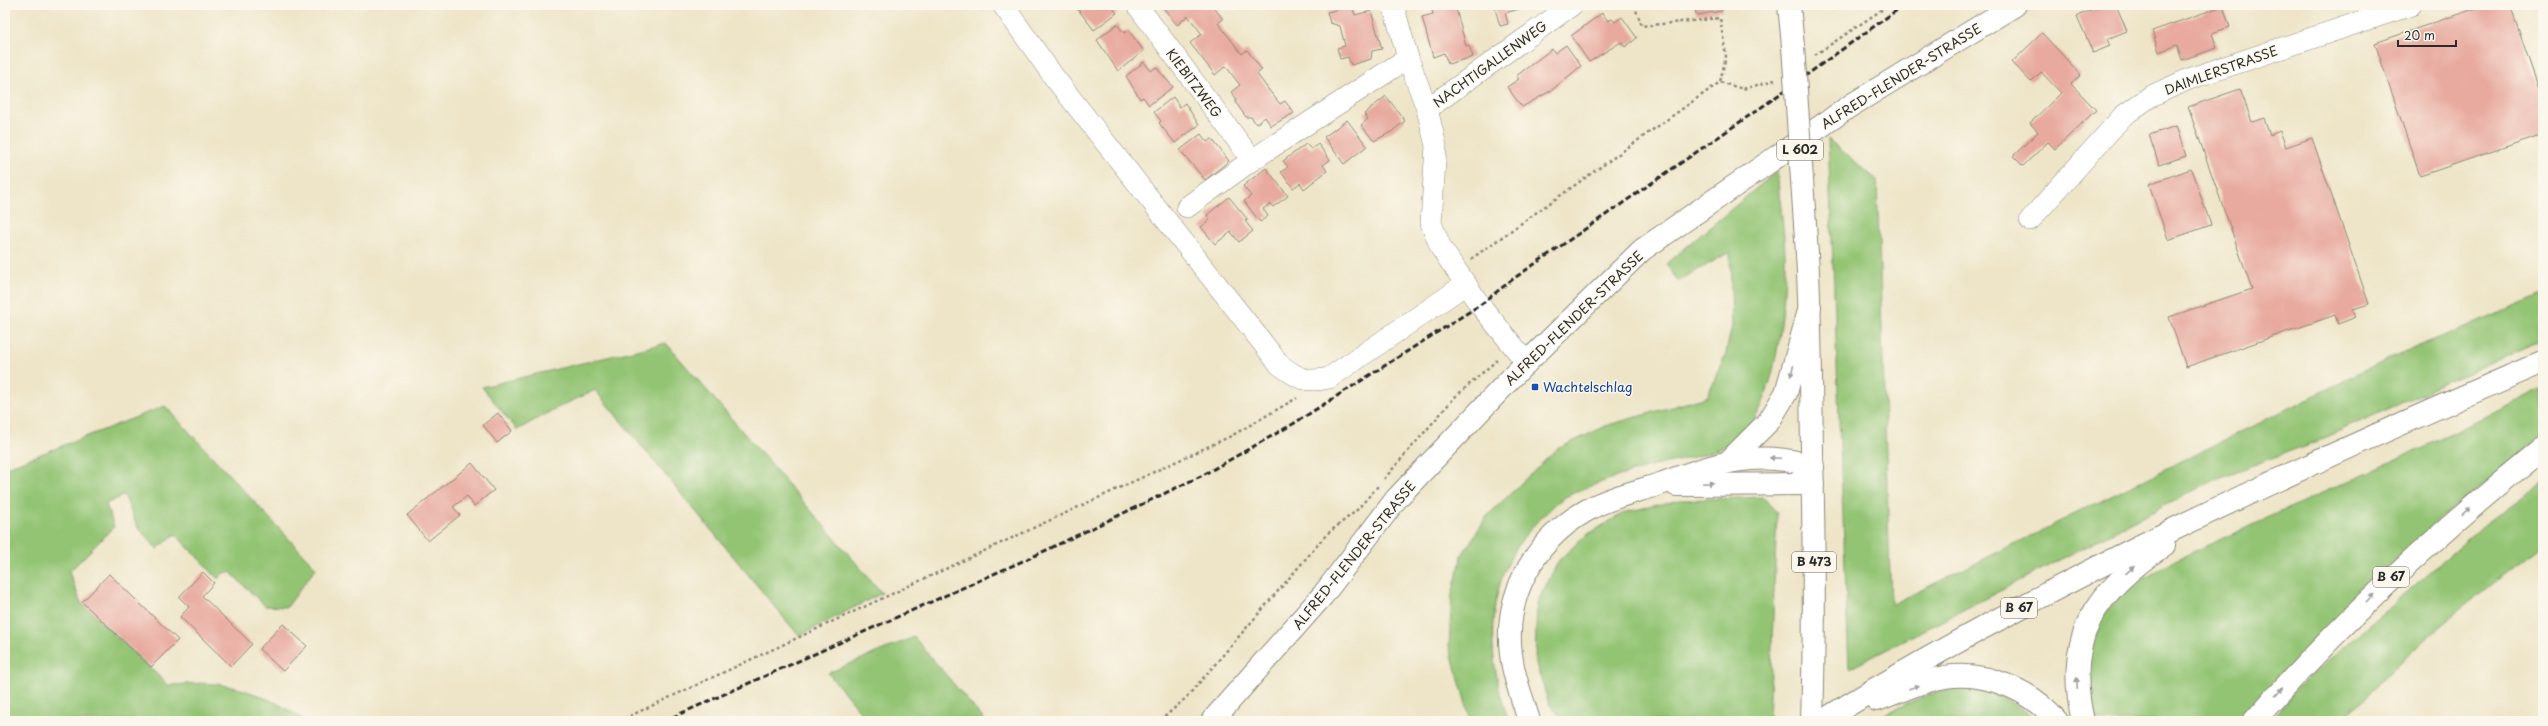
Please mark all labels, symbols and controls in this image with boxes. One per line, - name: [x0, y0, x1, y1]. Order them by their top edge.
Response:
- street label: NACHTIGALLENWEG: [1429, 16, 1551, 111]
- street label: ALFRED-FLENDER-STRASSE: [1817, 18, 1985, 133]
- scale bar: [2398, 22, 2456, 48]
- text: 20 m: [2404, 26, 2435, 44]
- street label: DAIMLERSTRASSE: [2162, 40, 2280, 99]
- street label: KIEBITZWEG: [1162, 44, 1227, 122]
- road number: L 602: [1777, 140, 1823, 160]
- street label: ALFRED-FLENDER-STRASSE: [1500, 246, 1647, 389]
- one-way arrow: [1789, 366, 1795, 378]
- place label: Wachtelschlag: [1543, 377, 1633, 396]
- marker: Wachtelschlag: [1530, 382, 1540, 392]
- one-way arrow: [1769, 455, 1781, 462]
- street label: ALFRED-FLENDER-STRASSE: [1288, 476, 1420, 633]
- one-way arrow: [1702, 480, 1714, 487]
- one-way arrow: [2460, 506, 2471, 515]
- road number: B 473: [1792, 552, 1836, 572]
- one-way arrow: [2125, 566, 2136, 575]
- road number: B 67: [2373, 567, 2409, 587]
- one-way arrow: [2365, 593, 2375, 603]
- road number: B 67: [2001, 598, 2037, 618]
- one-way arrow: [2073, 677, 2080, 689]
- one-way arrow: [1908, 683, 1920, 689]
- one-way arrow: [2275, 686, 2284, 697]

